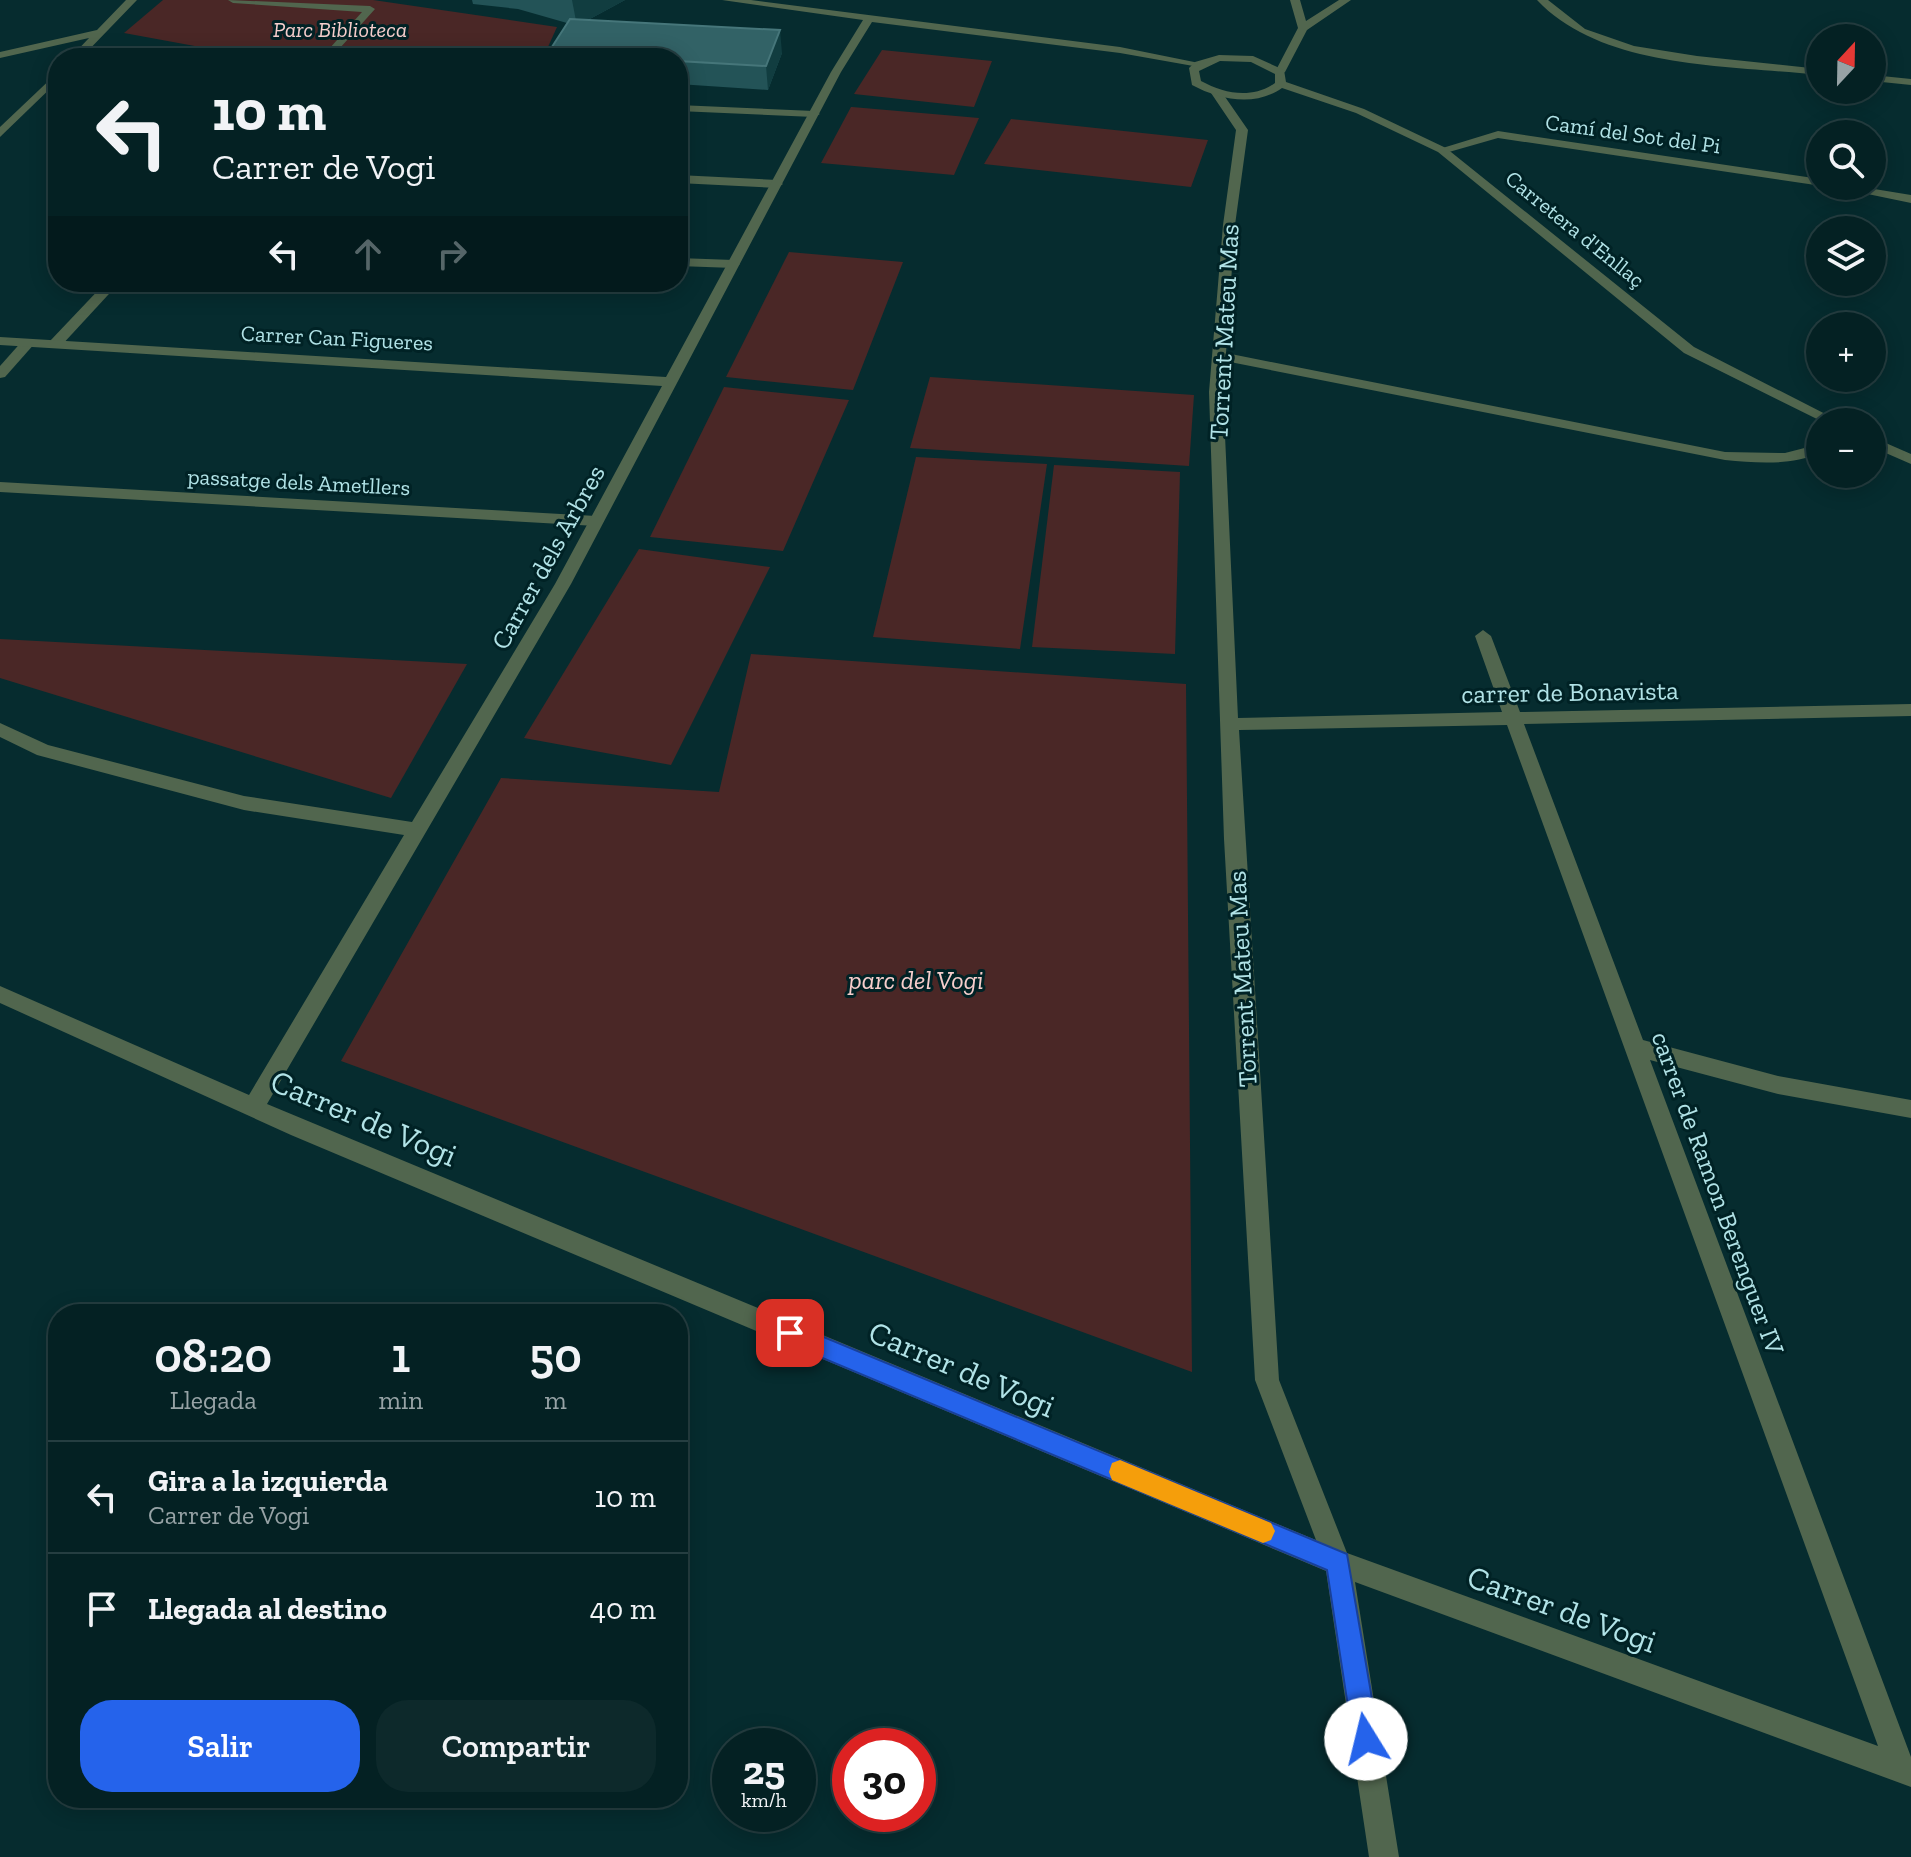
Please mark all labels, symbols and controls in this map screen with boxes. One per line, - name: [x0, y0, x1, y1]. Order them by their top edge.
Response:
- park label: Parc Biblioteca: [273, 16, 407, 43]
- north arrow: [1806, 24, 1886, 104]
- map controls: [1806, 24, 1886, 488]
- text: 10 m: [212, 77, 326, 144]
- icon: left: [80, 80, 184, 184]
- street label: Camí del Sot del Pi: [1544, 108, 1722, 160]
- button: search: [1806, 120, 1886, 200]
- text: Carrer de Vogi: [212, 145, 435, 188]
- street label: Carretera d'Enllaç: [1500, 165, 1650, 293]
- button: layers: [1806, 216, 1886, 296]
- street label: Torrent Mateu Mas: [1202, 223, 1246, 441]
- icon: left: [262, 232, 306, 276]
- icon: ahead: [346, 232, 390, 276]
- icon: right: [430, 232, 474, 276]
- button: +: [1806, 312, 1886, 392]
- street label: Carrer Can Figueres: [240, 319, 434, 357]
- button: −: [1806, 408, 1886, 488]
- street label: Carrer dels Arbres: [484, 459, 612, 655]
- street label: passatge dels Ametllers: [187, 463, 411, 501]
- street label: carrer de Bonavista: [1461, 674, 1679, 710]
- street label: Torrent Mateu Mas: [1220, 870, 1264, 1088]
- park label: parc del Vogi: [847, 964, 984, 996]
- street label: carrer de Ramon Berenguer IV: [1645, 1027, 1791, 1359]
- street label: Carrer de Vogi: [265, 1062, 463, 1174]
- pin: [756, 1299, 824, 1367]
- icon: arrive: [768, 1311, 812, 1355]
- street label: Carrer de Vogi: [863, 1313, 1061, 1425]
- text: 08:20: [154, 1327, 272, 1384]
- text: 1: [391, 1327, 410, 1384]
- text: 50: [529, 1327, 582, 1384]
- text: Llegada: [170, 1384, 257, 1416]
- text: min: [378, 1384, 423, 1416]
- text: m: [544, 1384, 567, 1416]
- text: Gira a la izquierda: [148, 1463, 388, 1499]
- icon: left: [80, 1475, 124, 1519]
- text: 10 m: [594, 1479, 656, 1515]
- text: Carrer de Vogi: [148, 1499, 309, 1531]
- street label: Carrer de Vogi: [1462, 1557, 1662, 1661]
- icon: arrive: [80, 1587, 124, 1631]
- text: Llegada al destino: [148, 1591, 387, 1627]
- text: 40 m: [590, 1591, 656, 1627]
- position arrow: [1324, 1697, 1408, 1781]
- button: Salir: [80, 1700, 360, 1792]
- button: Compartir: [376, 1700, 656, 1792]
- speed limit sign: 30: [832, 1728, 936, 1832]
- text: 25: [743, 1746, 785, 1794]
- text: km/h: [741, 1788, 787, 1812]

